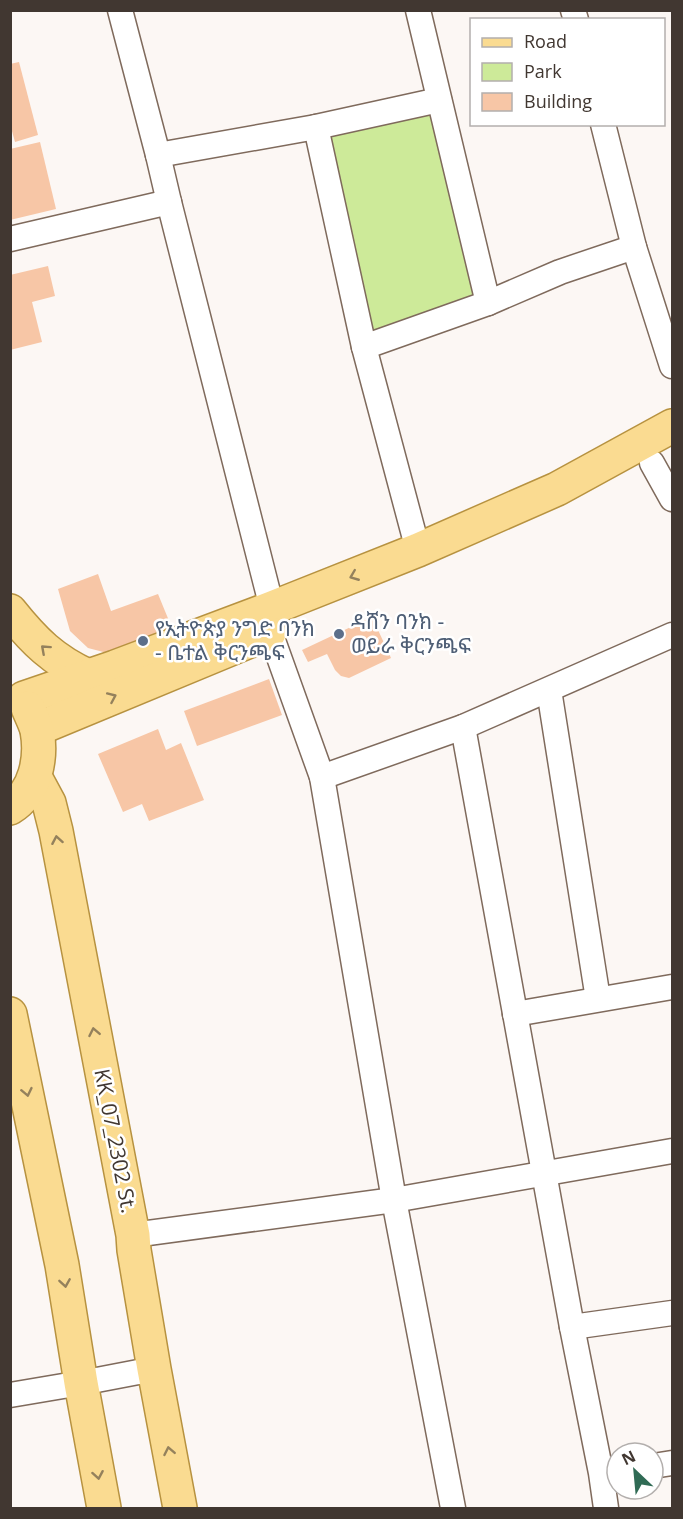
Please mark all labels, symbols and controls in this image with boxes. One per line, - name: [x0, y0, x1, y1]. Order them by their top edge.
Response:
- legend: [470, 18, 665, 126]
- text: Road: [524, 29, 567, 53]
- text: Park: [524, 59, 562, 83]
- text: Building: [524, 89, 592, 113]
- one-way arrow: [349, 568, 359, 581]
- place label: ዳሸን ባንክ - ወይራ ቅርንጫፍ: [351, 607, 471, 659]
- place label: የኢትዮጵያ ንግድ ባንክ - ቤተል ቅርንጫፍ: [155, 614, 315, 666]
- marker: ዳሸን ባንክ - ወይራ ቅርንጫፍ: [332, 627, 346, 641]
- marker: የኢትዮጵያ ንግድ ባንክ - ቤተል ቅርንጫፍ: [136, 634, 150, 648]
- one-way arrow: [41, 645, 52, 656]
- one-way arrow: [106, 692, 117, 704]
- one-way arrow: [51, 836, 64, 846]
- one-way arrow: [88, 1027, 101, 1037]
- street label: KK_07_2302 St.: [88, 1066, 144, 1215]
- one-way arrow: [20, 1087, 33, 1097]
- one-way arrow: [59, 1278, 71, 1288]
- north arrow: [605, 1441, 665, 1501]
- text: N: [618, 1445, 639, 1470]
- one-way arrow: [163, 1446, 176, 1456]
- one-way arrow: [91, 1470, 104, 1480]

